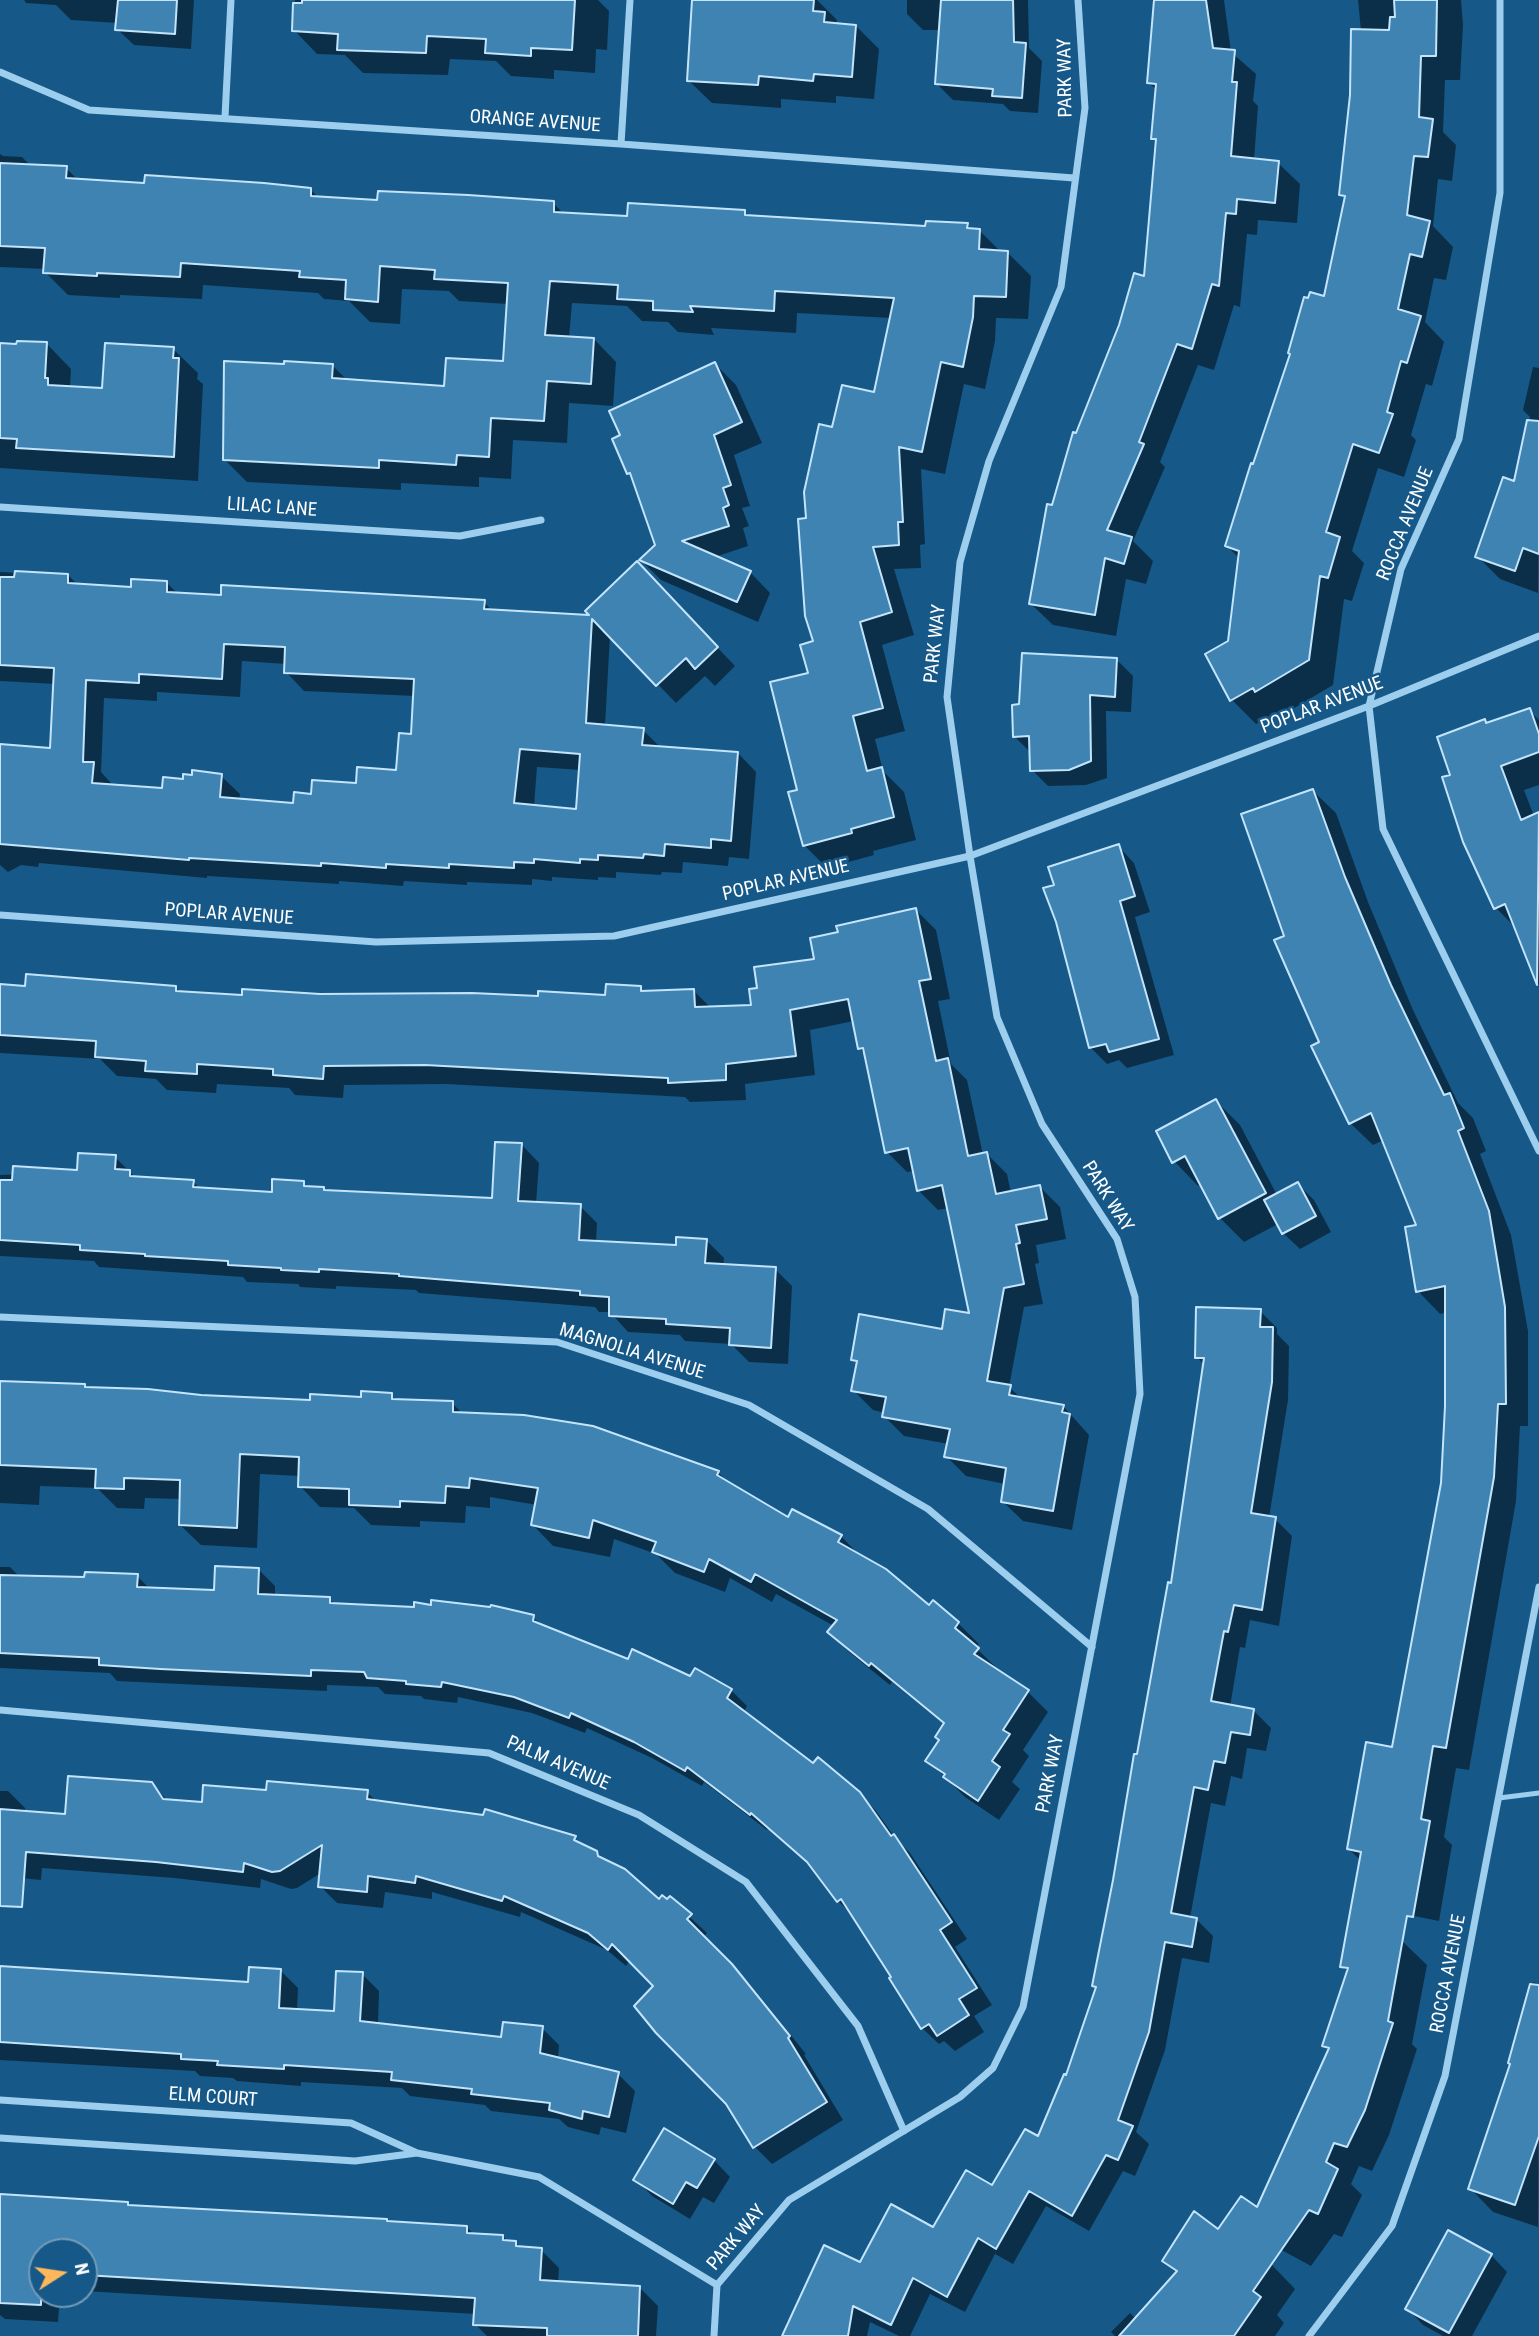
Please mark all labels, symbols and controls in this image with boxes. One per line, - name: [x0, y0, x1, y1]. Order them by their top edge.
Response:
- street label: PARK WAY: [1054, 38, 1078, 118]
- street label: ORANGE AVENUE: [469, 106, 601, 138]
- street label: ROCCA AVENUE: [1373, 464, 1439, 584]
- street label: LILAC LANE: [226, 493, 318, 523]
- street label: PARK WAY: [921, 603, 951, 685]
- street label: POPLAR AVENUE: [1258, 672, 1386, 740]
- street label: POPLAR AVENUE: [720, 855, 852, 907]
- street label: POPLAR AVENUE: [164, 899, 294, 931]
- street label: PARK WAY: [1076, 1157, 1138, 1237]
- street label: MAGNOLIA AVENUE: [556, 1319, 708, 1385]
- street label: PALM AVENUE: [503, 1732, 613, 1796]
- street label: PARK WAY: [1032, 1733, 1070, 1815]
- street label: ROCCA AVENUE: [1426, 1913, 1472, 2035]
- street label: ELM COURT: [168, 2084, 258, 2112]
- street label: PARK WAY: [703, 2200, 771, 2276]
- north arrow: [28, 2238, 98, 2308]
- text: N: [70, 2261, 95, 2277]

